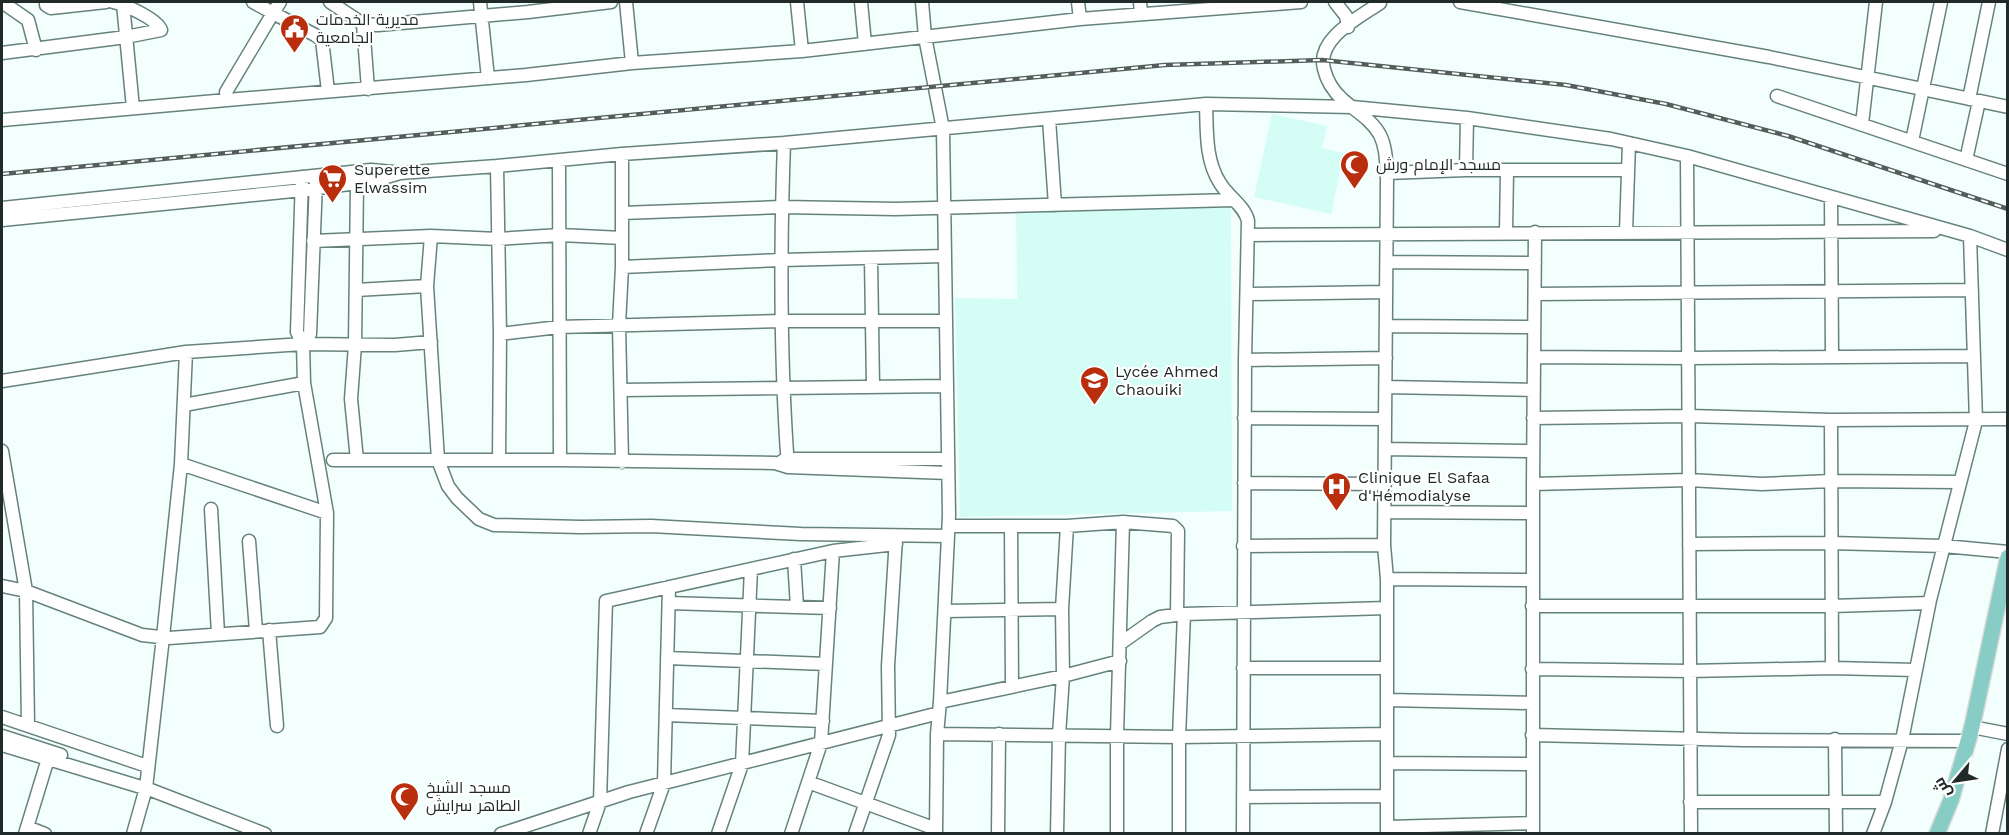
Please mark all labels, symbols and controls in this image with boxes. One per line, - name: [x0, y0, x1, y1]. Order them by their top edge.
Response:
- place label: مديرية الخدمات الجامعية: [316, 10, 419, 47]
- public building icon: مديرية الخدمات الجامعية: [279, 12, 311, 54]
- mosque icon: مسجد الإمام ورش: [1339, 148, 1371, 190]
- place label: مسجد الإمام ورش: [1376, 155, 1501, 176]
- place label: Superette Elwassim: [354, 160, 430, 197]
- supermarket icon: Superette Elwassim: [317, 162, 349, 204]
- place label: Lycée Ahmed Chaouiki: [1115, 362, 1219, 399]
- school or university icon: Lycée Ahmed Chaouiki: [1078, 364, 1110, 406]
- place label: Clinique El Safaa d'Hémodialyse: [1358, 468, 1490, 505]
- hospital icon: Clinique El Safaa d'Hémodialyse: [1321, 470, 1353, 512]
- north arrow: [1925, 751, 1985, 811]
- text: ش: [1929, 774, 1956, 802]
- place label: مسجد الشيخ الطاهر سرايش: [426, 778, 521, 816]
- mosque icon: مسجد الشيخ الطاهر سرايش: [389, 780, 421, 822]

